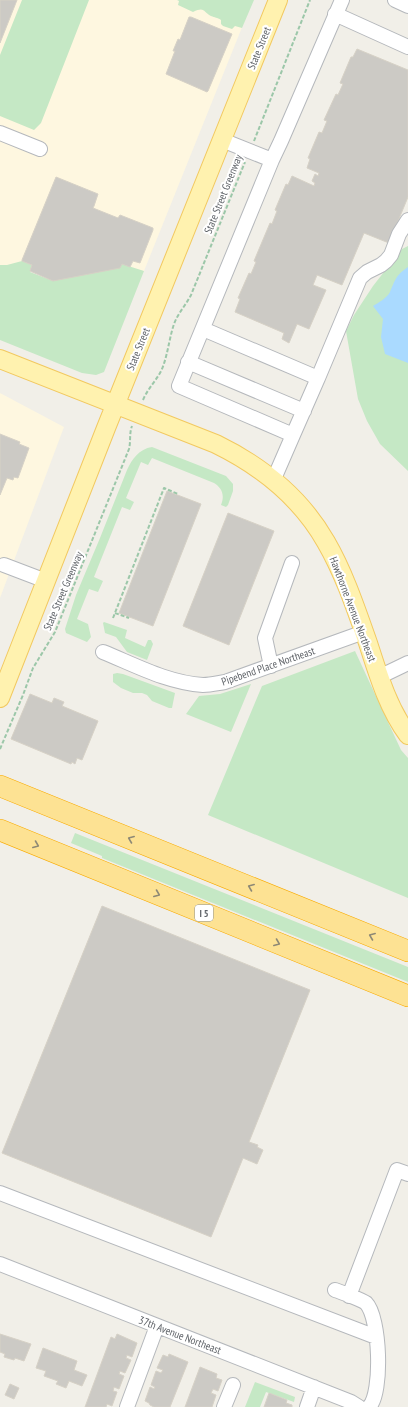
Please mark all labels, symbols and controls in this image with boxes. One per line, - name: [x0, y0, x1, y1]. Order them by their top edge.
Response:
- street label: State Street: [244, 25, 274, 71]
- street label: State Street Greenway: [201, 151, 246, 236]
- street label: State Street: [123, 326, 153, 372]
- street label: State Street Greenway: [40, 549, 86, 633]
- street label: Hawthorne Avenue Northeast: [326, 554, 380, 664]
- street label: Pipebend Place Northeast: [219, 643, 317, 689]
- one-way arrow: [127, 835, 134, 843]
- one-way arrow: [32, 840, 40, 848]
- one-way arrow: [248, 884, 255, 892]
- one-way arrow: [153, 889, 160, 897]
- road number: I 5: [195, 905, 213, 921]
- one-way arrow: [368, 933, 376, 941]
- one-way arrow: [274, 938, 281, 946]
- street label: 37th Avenue Northeast: [137, 1313, 223, 1357]

